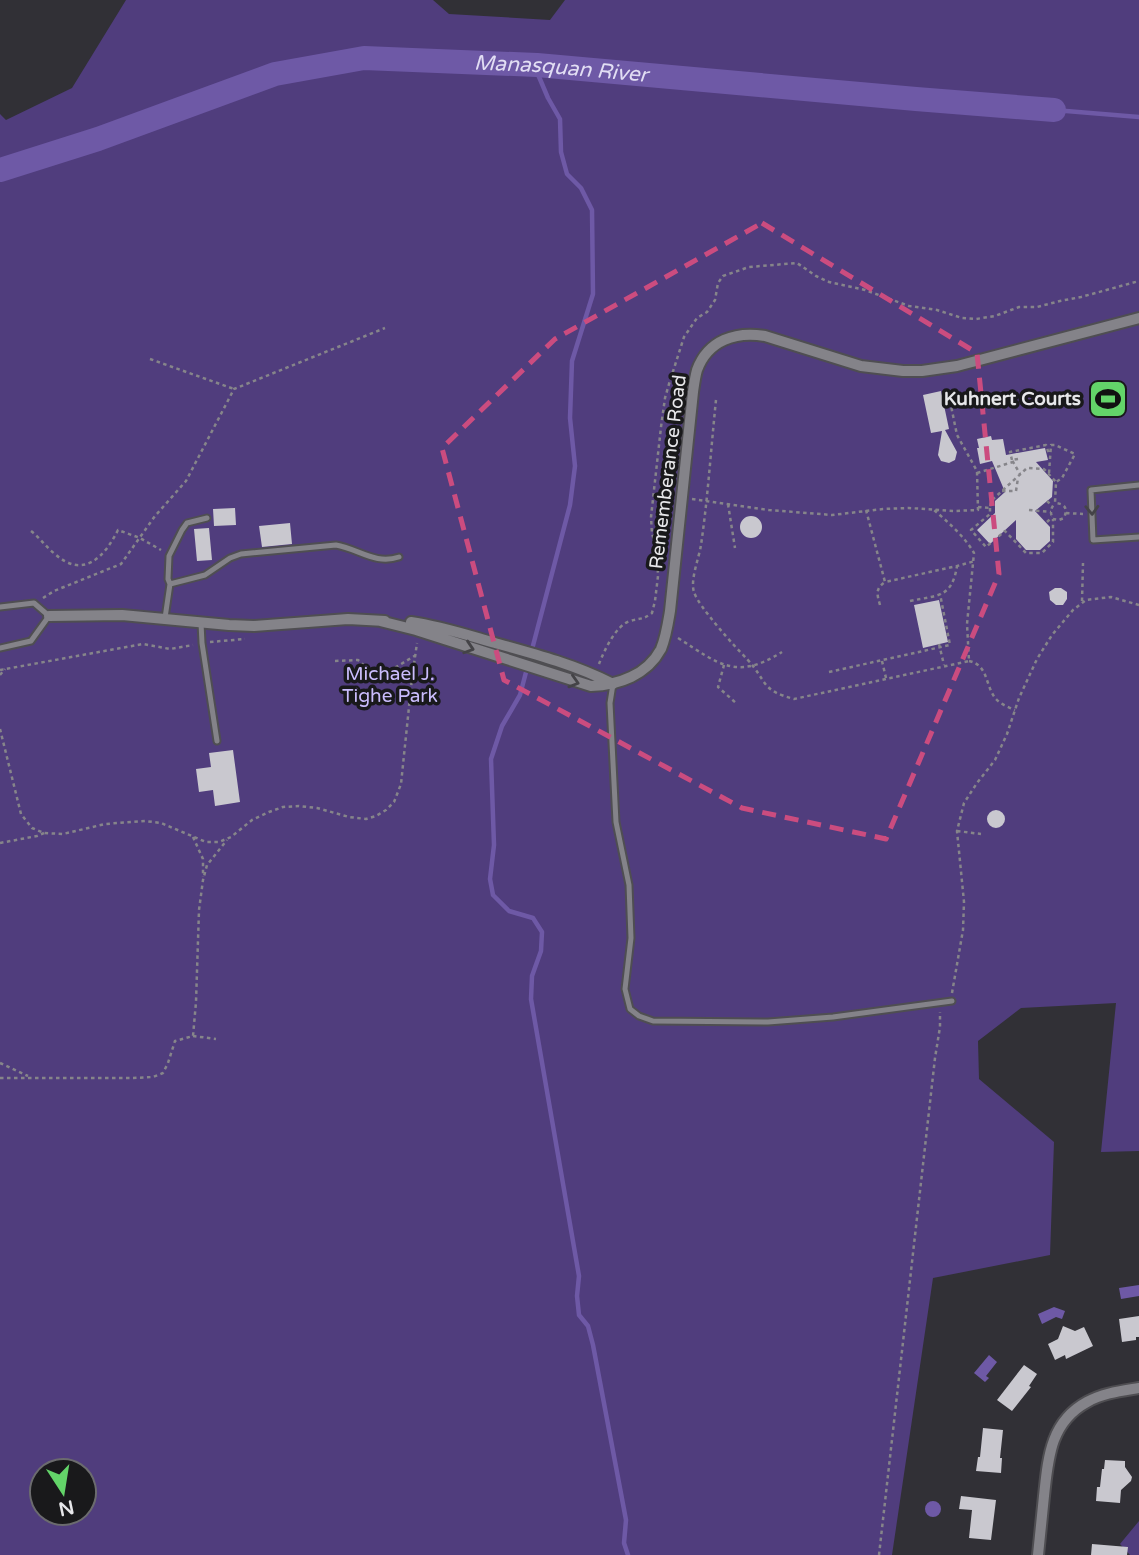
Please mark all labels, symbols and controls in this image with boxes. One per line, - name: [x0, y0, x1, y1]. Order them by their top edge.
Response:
- water label: Manasquan River: [474, 50, 652, 88]
- street label: Rememberance Road: [645, 374, 691, 570]
- sports icon: Kuhnert Courts: [1087, 378, 1129, 420]
- place label: Kuhnert Courts: [944, 388, 1081, 410]
- one-way arrow: [1084, 505, 1099, 516]
- one-way arrow: [462, 639, 474, 654]
- park label: Michael J. Tighe Park: [342, 663, 438, 707]
- one-way arrow: [568, 673, 580, 688]
- north arrow: [28, 1457, 98, 1527]
- text: N: [57, 1495, 76, 1520]

